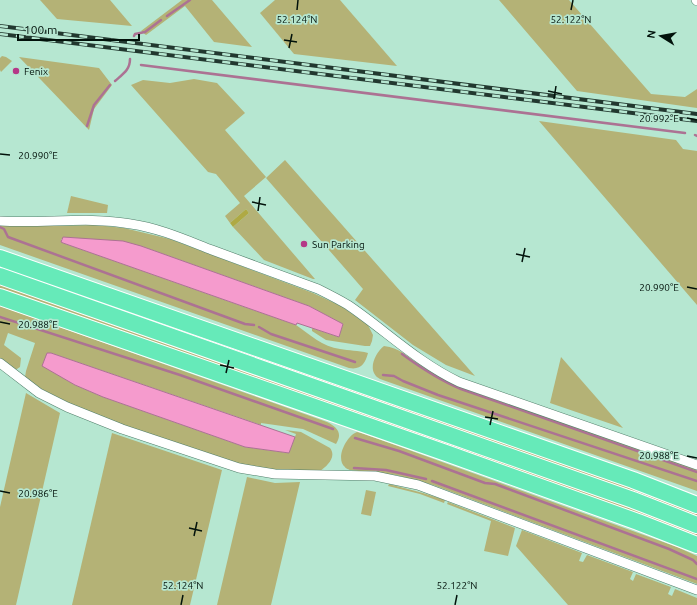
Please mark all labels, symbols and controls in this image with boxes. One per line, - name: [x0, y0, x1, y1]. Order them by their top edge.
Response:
- text: 52.124°N: [276, 14, 318, 25]
- text: 52.122°N: [550, 14, 592, 25]
- scale bar: [18, 16, 139, 42]
- north arrow: [641, 16, 681, 56]
- text: 100 m: [24, 23, 57, 36]
- text: N: [645, 29, 658, 39]
- marker: Fenix: [11, 66, 21, 76]
- place label: Fenix: [24, 66, 48, 77]
- text: 20.992°E: [639, 113, 679, 124]
- text: 20.990°E: [18, 150, 58, 161]
- marker: Sun Parking: [299, 239, 309, 249]
- place label: Sun Parking: [312, 239, 365, 250]
- text: 20.990°E: [639, 282, 679, 293]
- text: 20.988°E: [18, 319, 58, 330]
- text: 20.988°E: [639, 450, 679, 461]
- text: 20.986°E: [18, 488, 58, 499]
- text: 52.124°N: [162, 580, 204, 591]
- text: 52.122°N: [436, 580, 478, 591]

